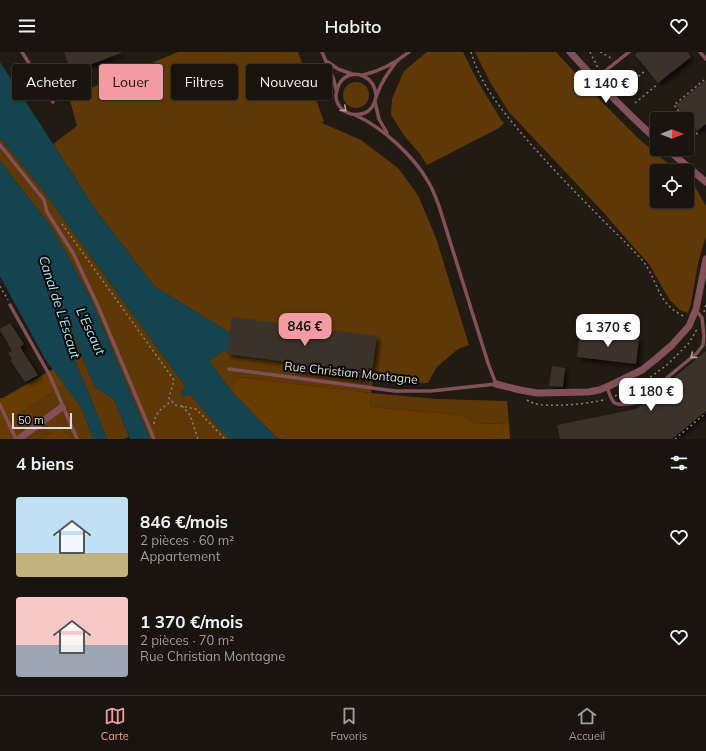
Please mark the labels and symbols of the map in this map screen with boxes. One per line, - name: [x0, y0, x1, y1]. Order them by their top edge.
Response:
- pin: 1 140 €: [569, 70, 643, 104]
- one-way arrow: [339, 104, 347, 111]
- north arrow: [650, 112, 694, 156]
- water label: Canal de L'Escaut: [36, 254, 84, 361]
- water label: L'Escaut: [73, 305, 109, 358]
- pin: 846 €: [277, 313, 333, 347]
- pin: 1 370 €: [571, 314, 645, 348]
- one-way arrow: [690, 351, 698, 359]
- street label: Rue Christian Montagne: [284, 358, 418, 387]
- pin: 1 180 €: [614, 378, 688, 412]
- scale bar: [12, 411, 72, 430]

